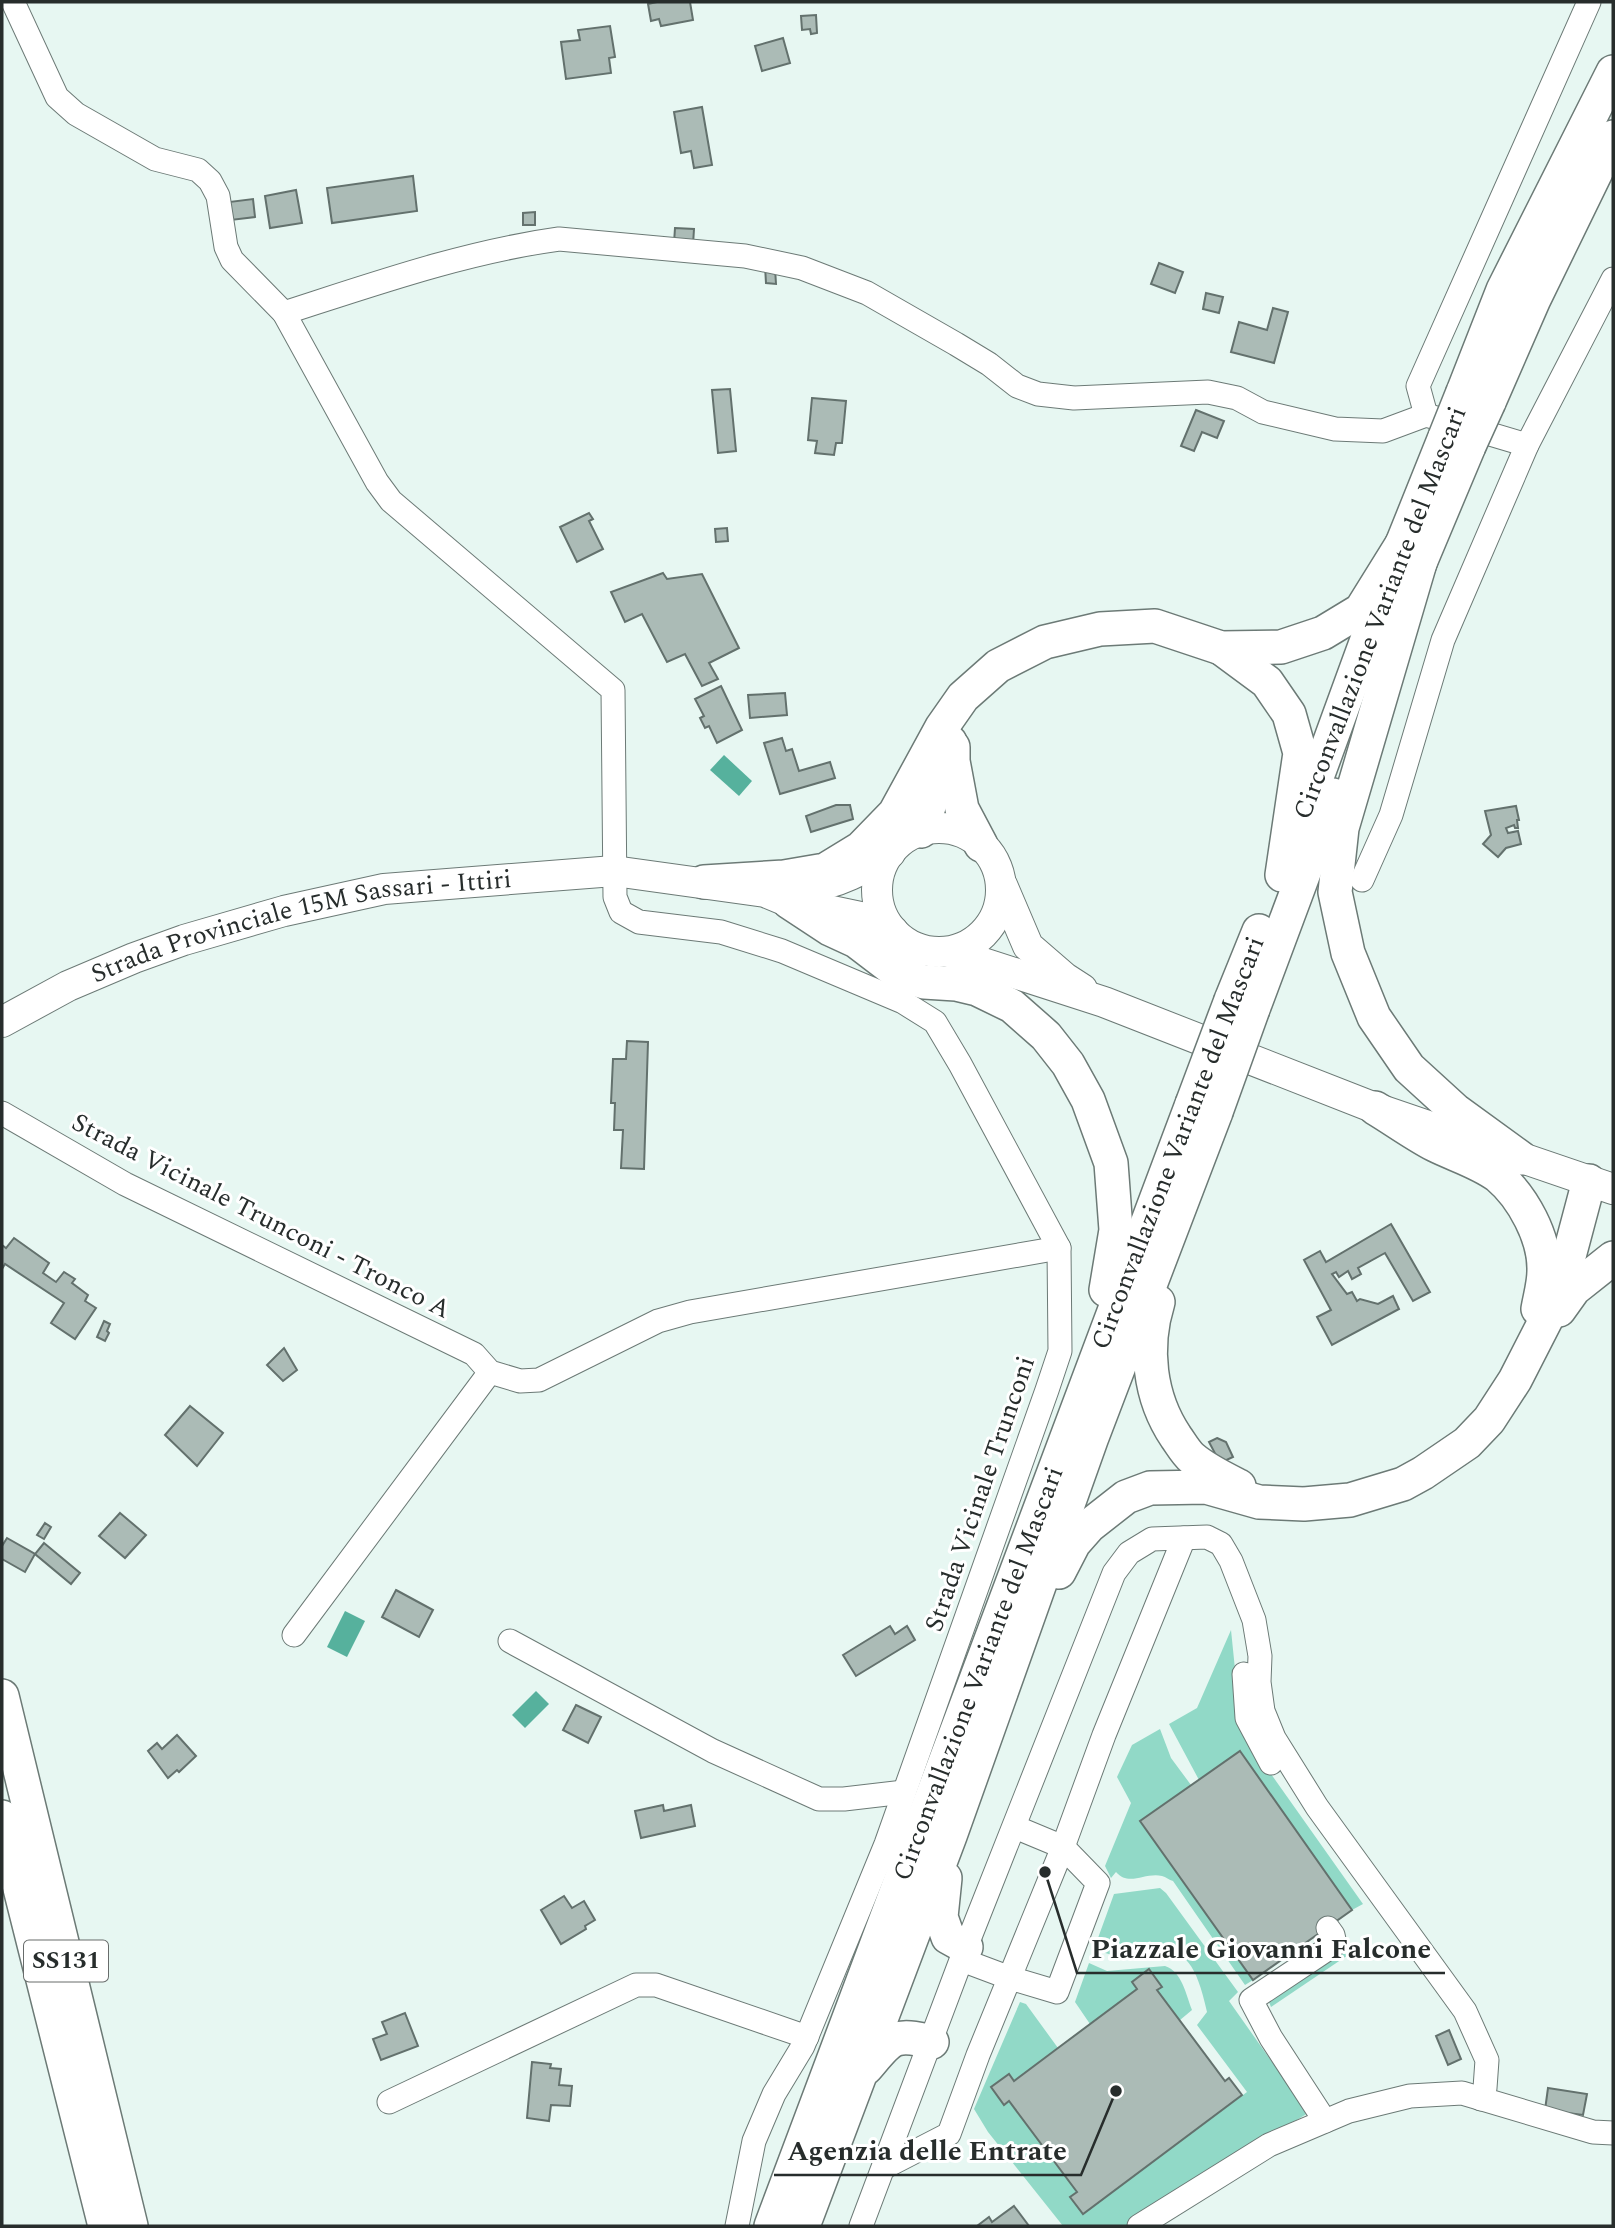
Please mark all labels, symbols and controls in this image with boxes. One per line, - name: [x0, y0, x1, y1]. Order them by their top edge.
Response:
- street label: Circonvallazione Variante del Mascari: [1283, 401, 1477, 825]
- street label: Strada Provinciale 15M Sassari - Ittiri: [84, 859, 513, 994]
- street label: Circonvallazione Variante del Mascari: [1081, 931, 1275, 1355]
- street label: Strada Vicinale Trunconi - Tronco A: [64, 1103, 458, 1329]
- street label: Strada Vicinale Trunconi: [914, 1351, 1046, 1637]
- street label: Circonvallazione Variante del Mascari: [882, 1461, 1074, 1886]
- callout: Piazzale Giovanni Falcone: [1077, 1924, 1445, 1973]
- text: Piazzale Giovanni Falcone: [1091, 1928, 1431, 1971]
- road number: SS131: [24, 1940, 108, 1982]
- callout: Agenzia delle Entrate: [774, 2126, 1081, 2175]
- text: Agenzia delle Entrate: [787, 2130, 1067, 2173]

